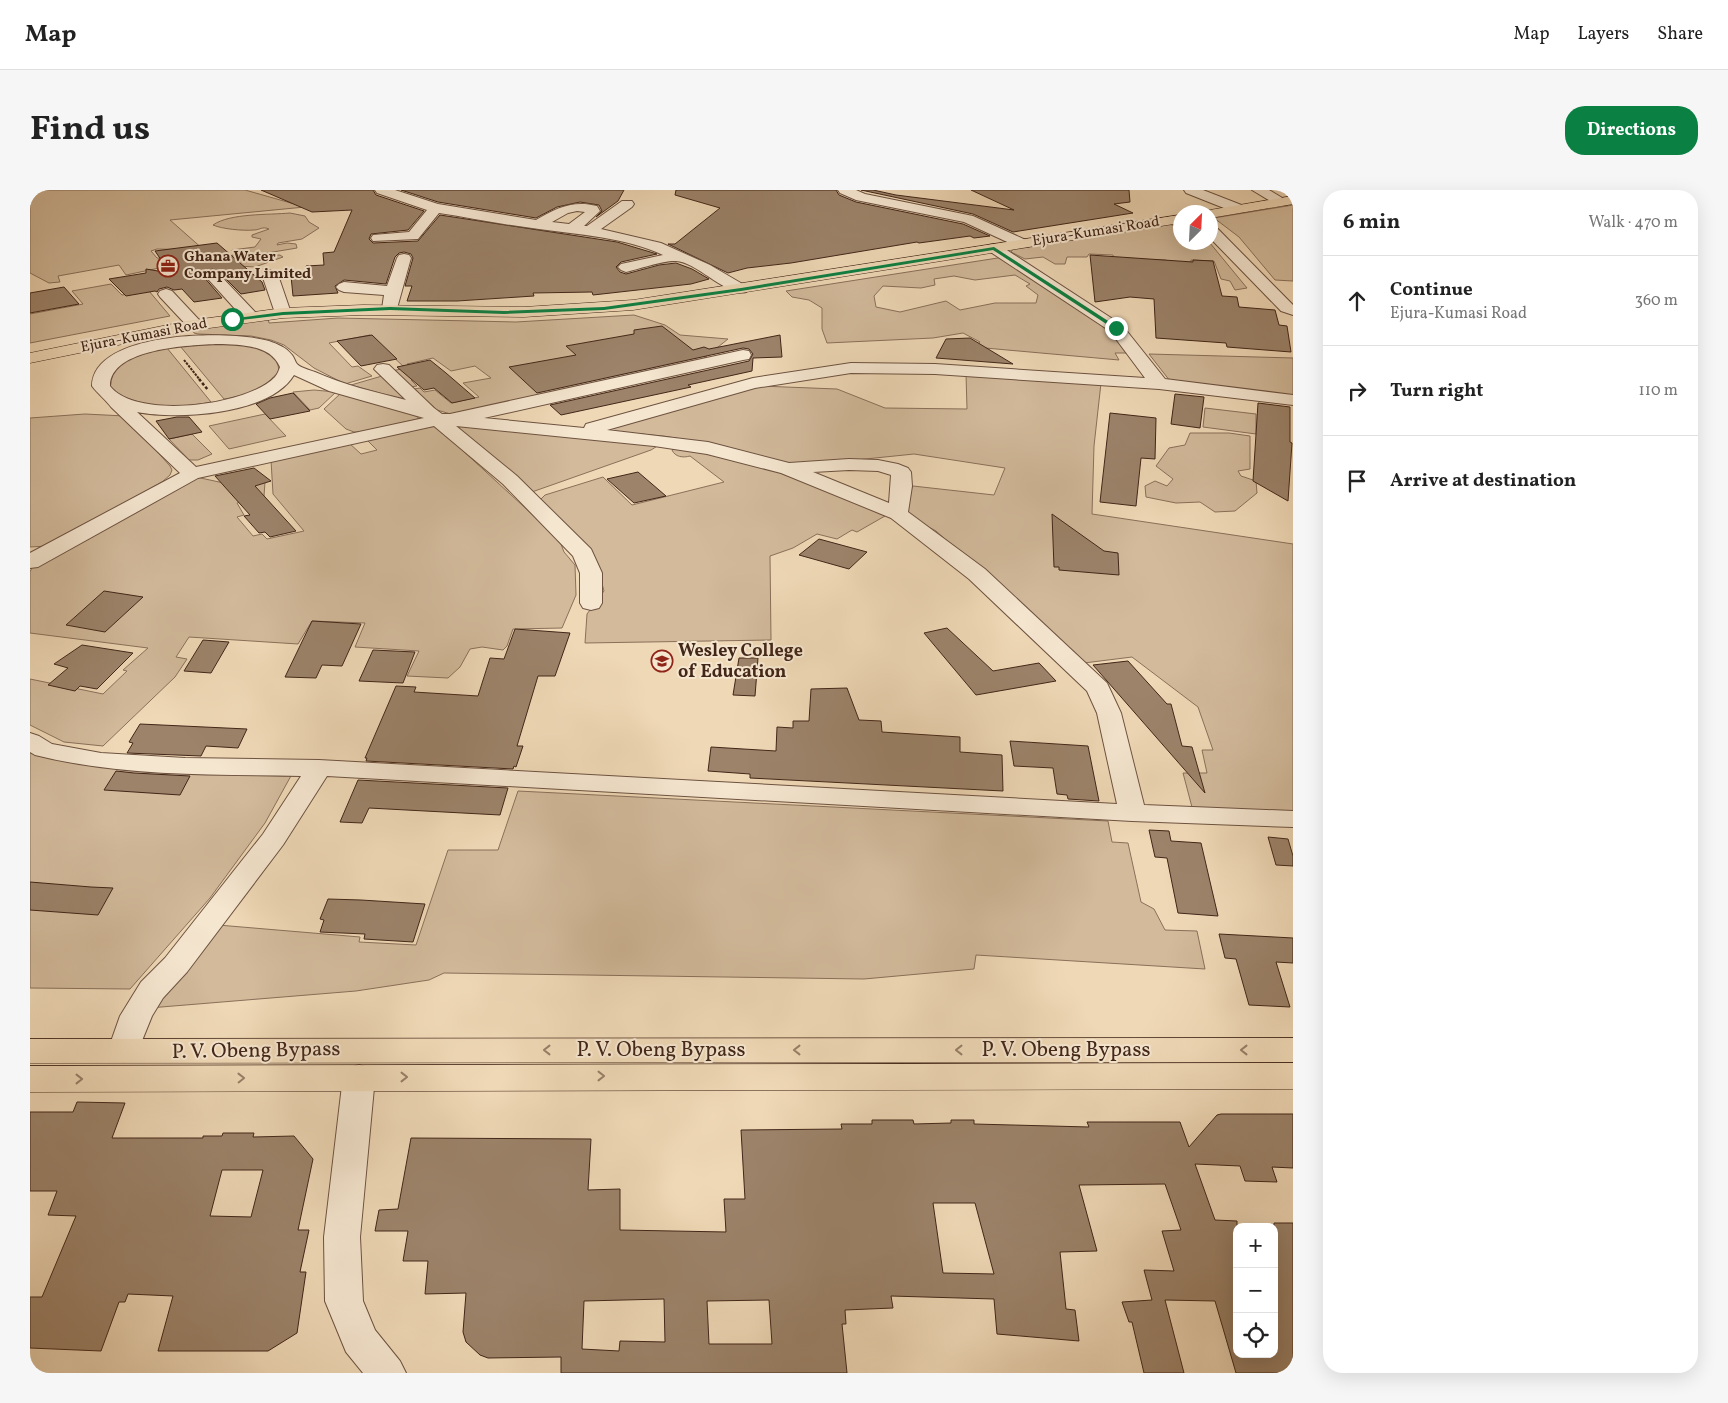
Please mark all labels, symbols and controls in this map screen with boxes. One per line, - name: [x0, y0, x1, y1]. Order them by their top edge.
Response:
- text: Map: [25, 18, 76, 52]
- text: Map: [1513, 22, 1549, 47]
- text: Layers: [1577, 22, 1629, 47]
- text: Share: [1657, 22, 1703, 47]
- text: Find us: [30, 106, 150, 154]
- button: Directions: [1565, 106, 1698, 155]
- north arrow: [1173, 205, 1218, 250]
- text: 6 min: [1343, 208, 1400, 237]
- street label: Ejura-Kumasi Road: [1031, 212, 1161, 252]
- text: Walk · 470 m: [1588, 212, 1678, 234]
- place label: Ghana Water Company Limited: [184, 247, 311, 285]
- office icon: Ghana Water Company Limited: [156, 254, 180, 278]
- text: Continue: [1390, 277, 1473, 303]
- icon: ahead: [1343, 287, 1371, 315]
- text: 360 m: [1635, 290, 1678, 312]
- text: Ejura-Kumasi Road: [1390, 303, 1527, 325]
- route start: [221, 308, 244, 331]
- street label: Ejura-Kumasi Road: [79, 313, 209, 359]
- route end: [1105, 317, 1128, 340]
- icon: right: [1343, 377, 1371, 405]
- text: Turn right: [1390, 378, 1483, 404]
- text: 110 m: [1639, 380, 1678, 402]
- icon: arrive: [1343, 467, 1371, 495]
- text: Arrive at destination: [1390, 468, 1576, 494]
- place label: Wesley College of Education: [678, 639, 803, 685]
- school or university icon: Wesley College of Education: [650, 649, 674, 673]
- street label: P. V. Obeng Bypass: [171, 1035, 341, 1067]
- street label: P. V. Obeng Bypass: [577, 1036, 745, 1065]
- street label: P. V. Obeng Bypass: [982, 1036, 1150, 1065]
- one-way arrow: [543, 1045, 550, 1055]
- one-way arrow: [793, 1045, 800, 1055]
- one-way arrow: [955, 1045, 963, 1055]
- one-way arrow: [1240, 1045, 1248, 1055]
- one-way arrow: [598, 1071, 605, 1081]
- one-way arrow: [400, 1072, 408, 1082]
- one-way arrow: [238, 1073, 245, 1083]
- one-way arrow: [75, 1074, 83, 1084]
- map controls: [1233, 1223, 1278, 1358]
- button: +: [1233, 1223, 1278, 1268]
- button: −: [1233, 1268, 1278, 1313]
- button: locate: [1233, 1313, 1278, 1358]

